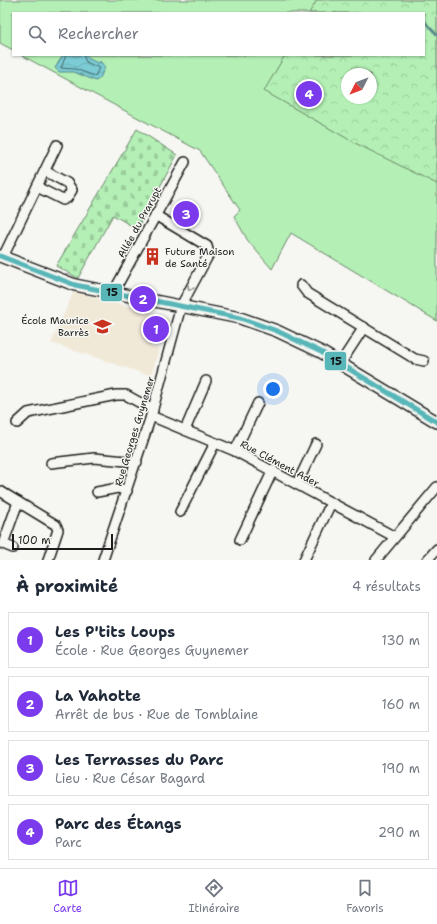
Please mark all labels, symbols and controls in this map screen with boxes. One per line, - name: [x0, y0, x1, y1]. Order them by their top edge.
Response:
- search box: [12, 12, 425, 56]
- icon: search: [26, 23, 48, 45]
- text: Rechercher: [58, 24, 139, 44]
- north arrow: [341, 68, 377, 104]
- pin: 4: [296, 79, 322, 109]
- street label: Allée du Prarupt: [115, 184, 164, 260]
- pin: 3: [173, 199, 199, 229]
- place label: Future Maison de Santé: [165, 245, 234, 270]
- building icon: Future Maison de Santé: [142, 247, 162, 267]
- line badge: 15: [100, 283, 123, 302]
- pin: 2: [130, 284, 156, 314]
- one-way arrow: [188, 284, 195, 291]
- text: 15: [106, 285, 118, 300]
- place label: École Maurice Barrès: [21, 314, 89, 339]
- pin: 1: [143, 314, 169, 344]
- school or university icon: École Maurice Barrès: [92, 316, 112, 336]
- line badge: 15: [324, 351, 347, 371]
- text: 15: [330, 354, 342, 369]
- street label: Rue Georges Guynemer: [112, 374, 157, 488]
- your location: [263, 379, 283, 399]
- street label: Rue Clément Ader: [238, 437, 322, 490]
- scale bar: [12, 532, 113, 551]
- text: 100 m: [18, 533, 51, 548]
- text: À proximité: [16, 575, 118, 597]
- text: 4 résultats: [352, 578, 421, 595]
- text: Les P'tits Loups: [55, 622, 175, 642]
- text: 1: [27, 632, 33, 649]
- text: 130 m: [382, 632, 420, 649]
- text: École · Rue Georges Guynemer: [55, 642, 249, 659]
- text: La Vahotte: [55, 686, 141, 706]
- text: 2: [25, 696, 35, 713]
- text: 160 m: [382, 696, 420, 713]
- text: Arrêt de bus · Rue de Tomblaine: [55, 706, 258, 723]
- text: Les Terrasses du Parc: [55, 750, 224, 770]
- text: 3: [25, 760, 35, 777]
- text: 190 m: [381, 760, 420, 777]
- text: Lieu · Rue César Bagard: [55, 770, 205, 787]
- text: Parc des Étangs: [55, 814, 182, 834]
- text: 4: [25, 824, 35, 841]
- text: 290 m: [378, 824, 420, 841]
- text: Parc: [55, 834, 82, 851]
- tab: Carte: [53, 877, 82, 916]
- tab: Itinéraire: [189, 877, 240, 916]
- tab: Favoris: [346, 877, 384, 916]

